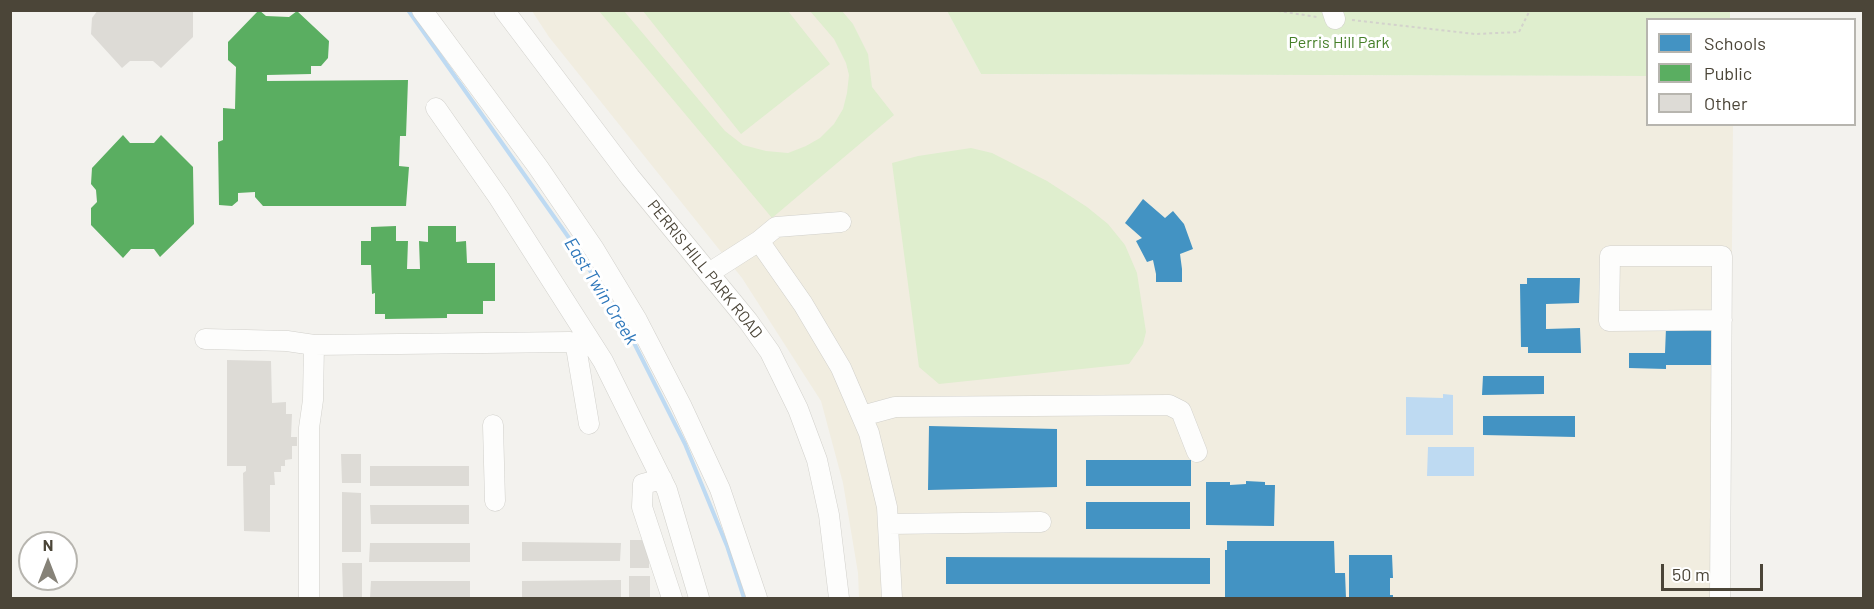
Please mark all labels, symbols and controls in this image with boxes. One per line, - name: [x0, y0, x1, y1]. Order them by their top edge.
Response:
- legend: [1646, 18, 1856, 126]
- text: Schools: [1704, 32, 1766, 54]
- park label: Perris Hill Park: [1289, 33, 1389, 53]
- text: Public: [1704, 62, 1752, 84]
- text: Other: [1704, 92, 1747, 114]
- street label: PERRIS HILL PARK ROAD: [643, 196, 767, 342]
- water label: East Twin Creek: [560, 234, 642, 348]
- north arrow: [18, 531, 78, 591]
- text: N: [43, 535, 53, 554]
- scale bar: [1664, 552, 1766, 590]
- text: 50 m: [1672, 563, 1710, 585]

